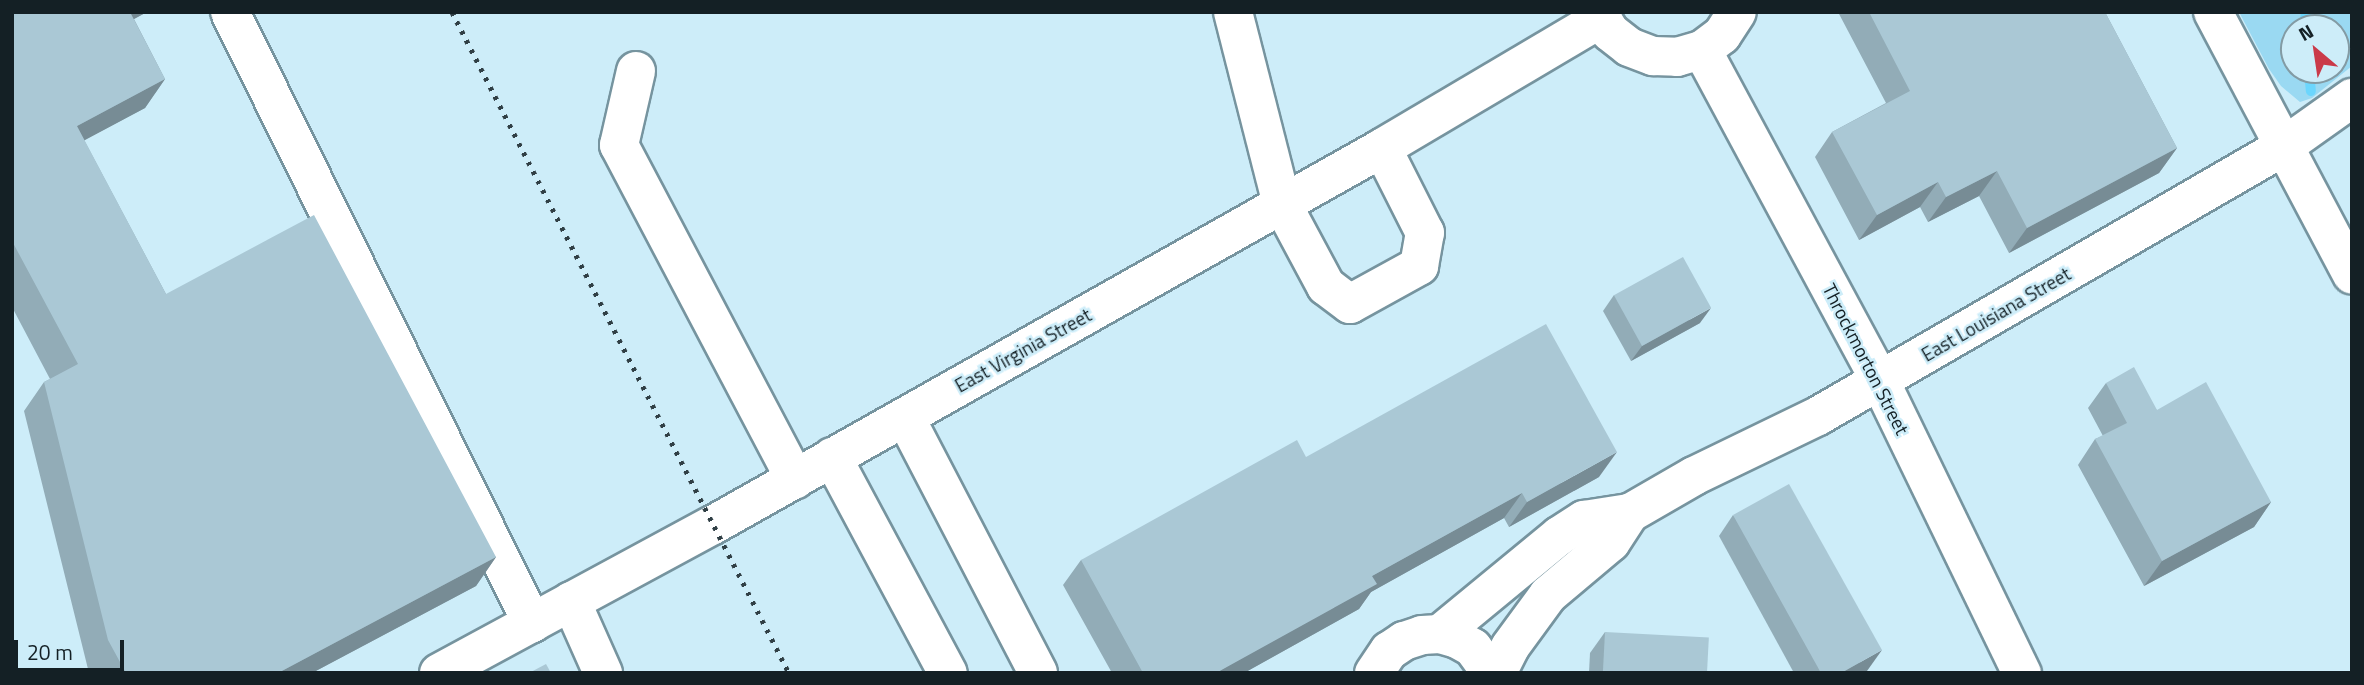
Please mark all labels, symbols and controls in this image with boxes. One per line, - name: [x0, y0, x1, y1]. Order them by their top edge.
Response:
- north arrow: [2280, 14, 2350, 84]
- text: N: [2293, 16, 2318, 48]
- street label: East Louisiana Street: [1917, 262, 2075, 366]
- street label: Throckmorton Street: [1818, 280, 1914, 438]
- street label: East Virginia Street: [951, 303, 1095, 397]
- scale bar: [18, 626, 128, 670]
- text: 20 m: [27, 636, 73, 668]

